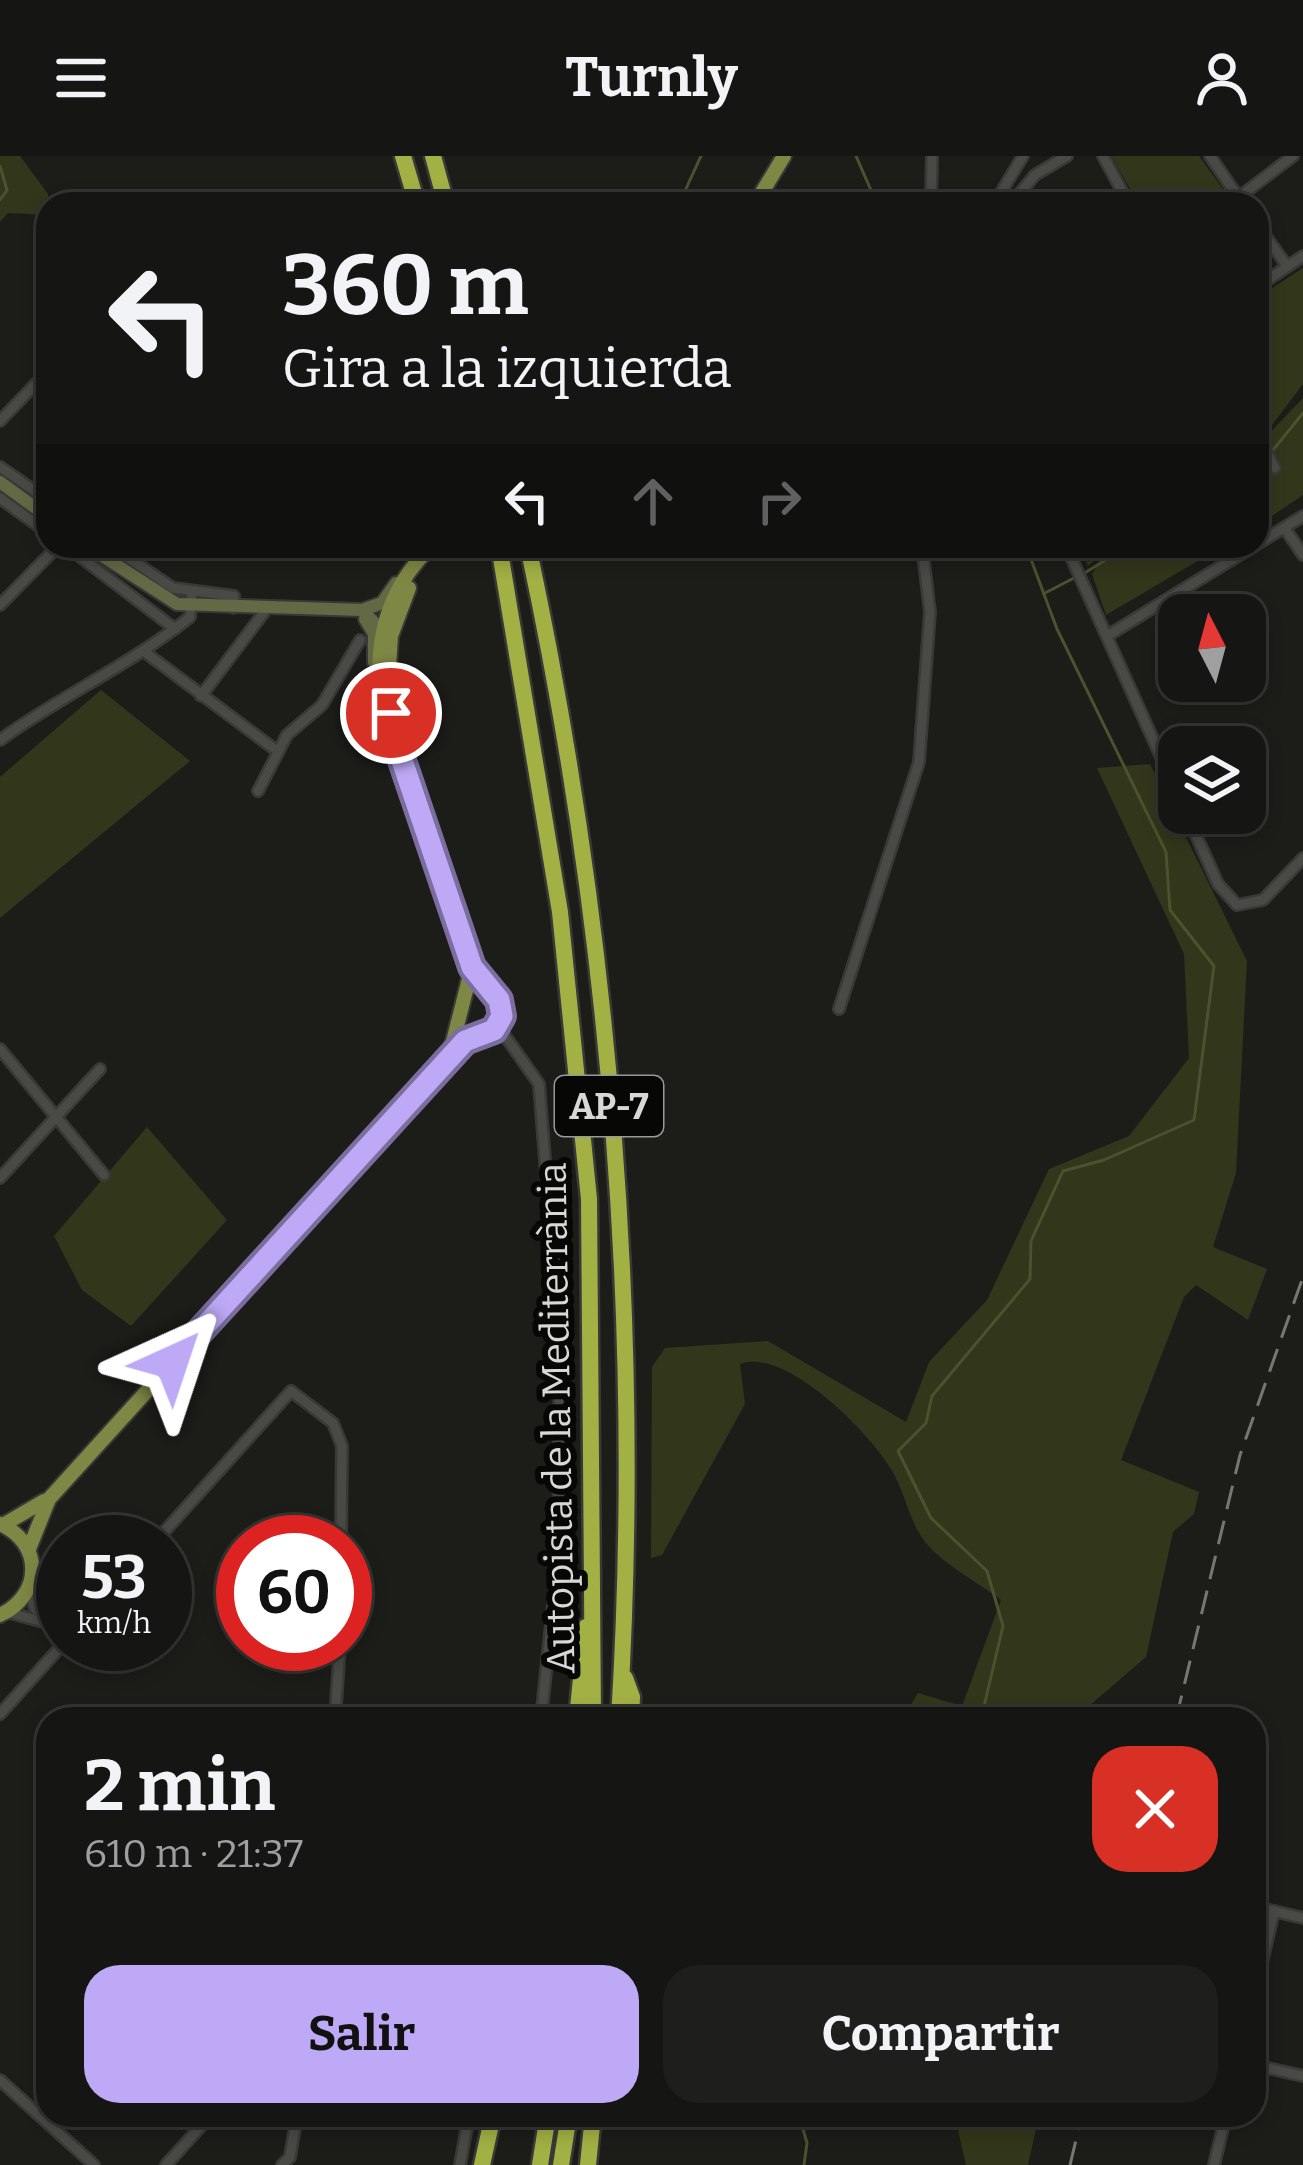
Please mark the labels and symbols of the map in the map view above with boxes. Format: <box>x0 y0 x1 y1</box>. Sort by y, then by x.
north arrow <box>1158 594 1266 702</box>
pin <box>340 662 442 764</box>
road number: AP-7 <box>555 1076 663 1136</box>
street label: Autopista de la Mediterrània <box>530 1162 584 1674</box>
position arrow <box>109 1299 235 1425</box>
speed limit sign: 60 <box>216 1515 372 1671</box>

